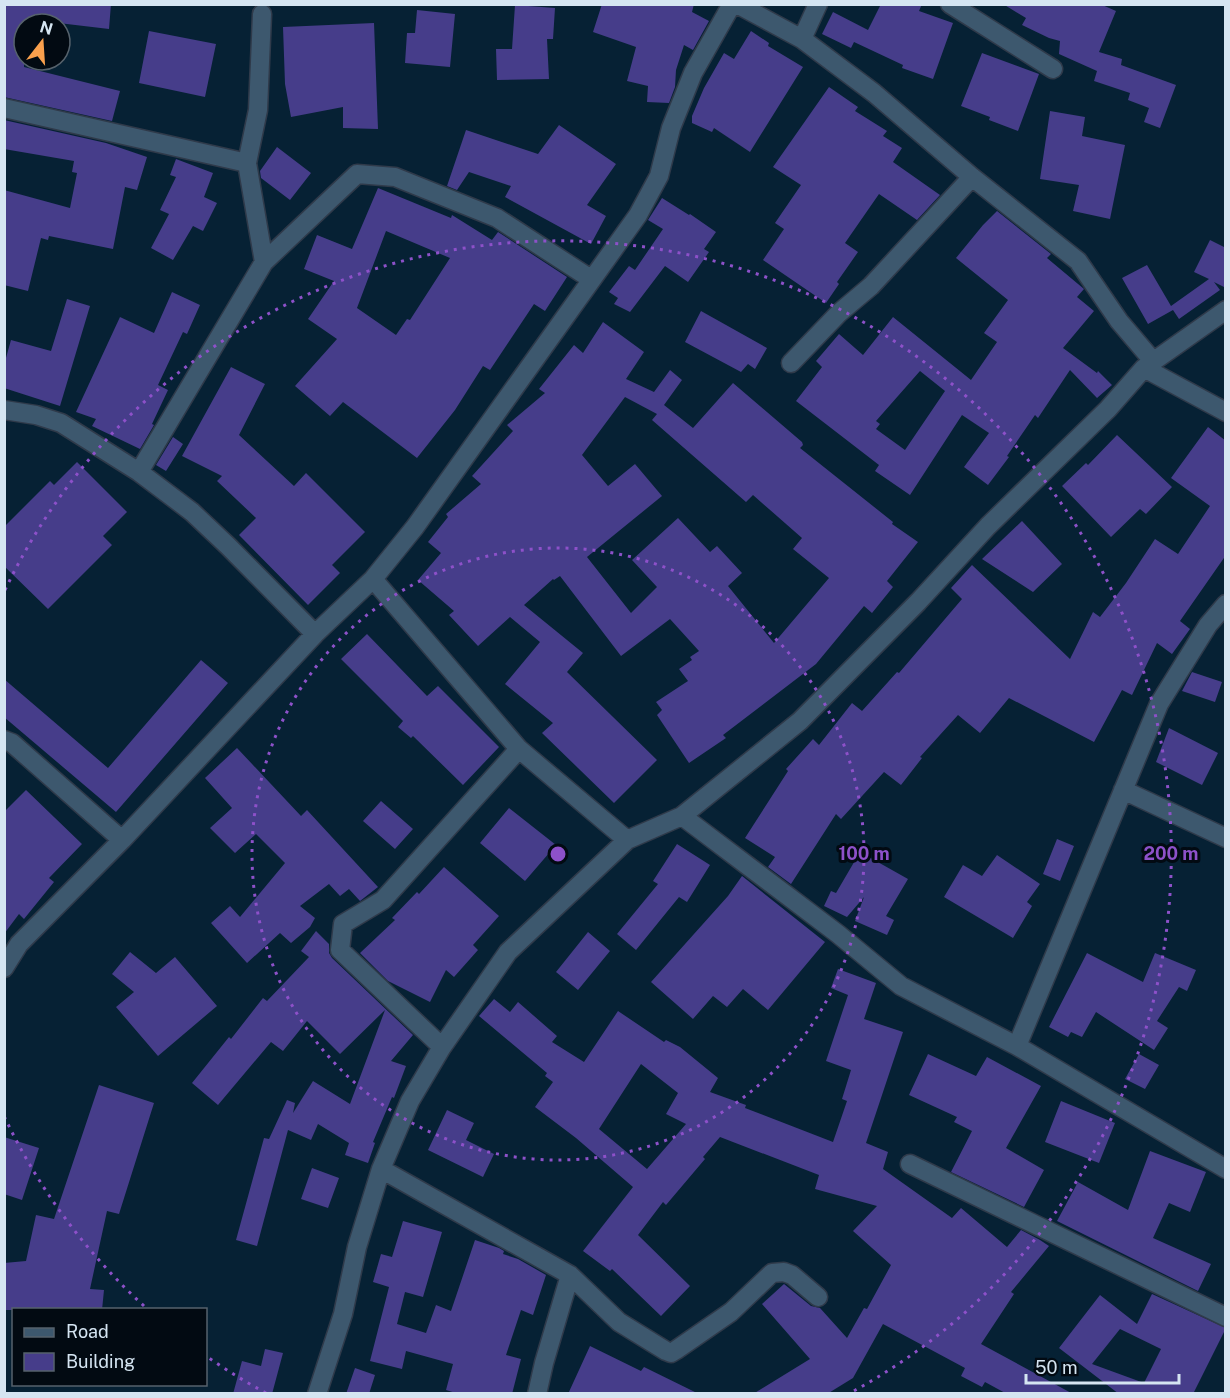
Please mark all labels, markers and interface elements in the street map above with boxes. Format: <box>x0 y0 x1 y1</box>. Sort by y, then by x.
north arrow <box>12 12 72 72</box>
text: N <box>37 17 55 39</box>
text: 100 m <box>838 843 890 864</box>
text: 200 m <box>1144 843 1198 864</box>
centre of rings <box>548 844 568 864</box>
legend <box>12 1308 207 1386</box>
text: Road <box>66 1321 109 1342</box>
scale bar <box>1026 1347 1179 1385</box>
text: Building <box>66 1351 135 1372</box>
text: 50 m <box>1035 1357 1078 1378</box>

